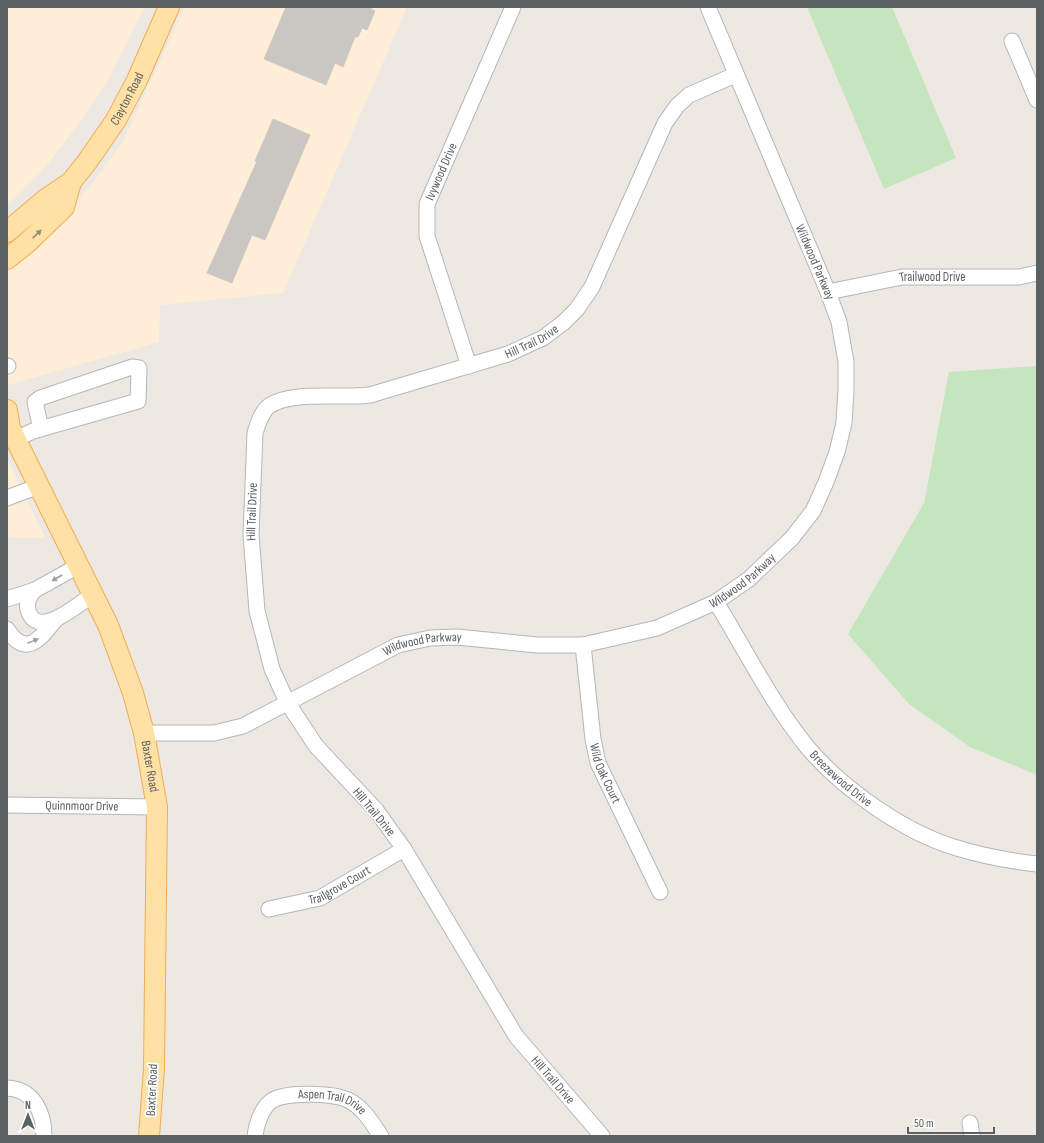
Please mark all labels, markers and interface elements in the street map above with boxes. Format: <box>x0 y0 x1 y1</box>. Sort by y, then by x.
street label: Clayton Road <box>107 70 147 128</box>
street label: Ivywood Drive <box>422 140 461 203</box>
street label: Wildwood Parkway <box>792 222 838 302</box>
one-way arrow <box>32 229 42 238</box>
street label: Trailwood Drive <box>898 269 966 285</box>
street label: Hill Trail Drive <box>502 321 562 362</box>
street label: Hill Trail Drive <box>243 482 261 542</box>
street label: Wildwood Parkway <box>707 550 779 612</box>
one-way arrow <box>51 575 62 582</box>
street label: Wildwood Parkway <box>380 629 463 659</box>
one-way arrow <box>27 638 39 645</box>
street label: Baxter Road <box>137 739 162 793</box>
street label: Wild Oak Court <box>586 742 624 806</box>
street label: Breezewood Drive <box>806 747 875 810</box>
street label: Hill Trail Drive <box>349 784 399 840</box>
street label: Quinnmoor Drive <box>45 798 119 814</box>
street label: Trailgrove Court <box>307 862 374 908</box>
street label: Hill Trail Drive <box>528 1053 578 1107</box>
street label: Baxter Road <box>143 1064 161 1116</box>
street label: Aspen Trail Drive <box>297 1086 370 1118</box>
north arrow <box>8 1095 48 1135</box>
text: N <box>25 1099 31 1112</box>
scale bar <box>908 1109 994 1135</box>
text: 50 m <box>914 1116 934 1131</box>

